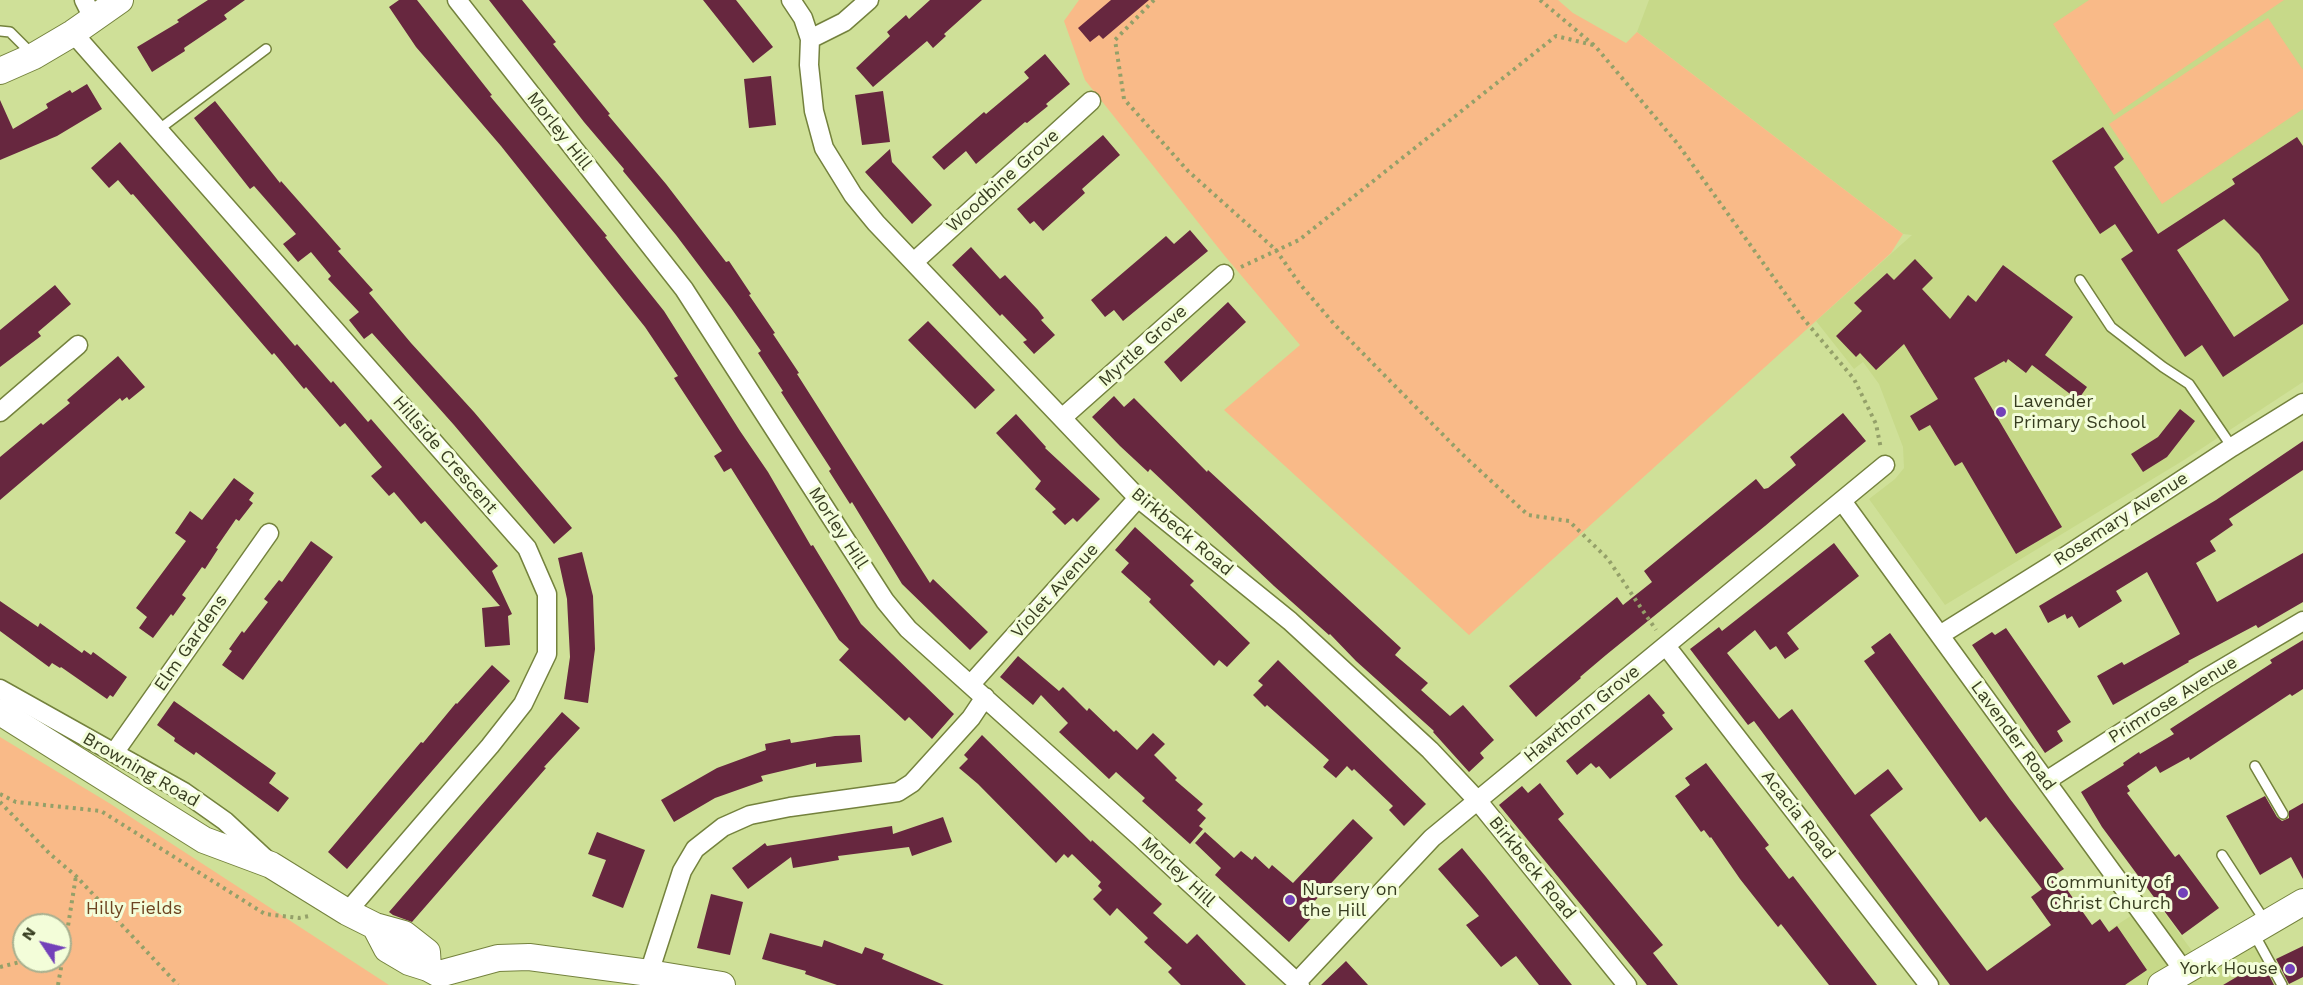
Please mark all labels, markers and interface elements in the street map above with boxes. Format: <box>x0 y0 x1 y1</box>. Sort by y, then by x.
street label: Morley Hill <box>522 88 596 174</box>
street label: Woodbine Grove <box>942 125 1064 237</box>
street label: Myrtle Grove <box>1094 301 1192 391</box>
place label: Lavender Primary School <box>2013 391 2146 434</box>
street label: Hillside Crescent <box>388 392 502 518</box>
marker: Lavender Primary School <box>1994 405 2008 419</box>
street label: Rosemary Avenue <box>2050 467 2192 571</box>
street label: Morley Hill <box>804 483 872 573</box>
street label: Birkbeck Road <box>1127 483 1237 581</box>
street label: Violet Avenue <box>1007 539 1103 643</box>
street label: Elm Gardens <box>150 591 232 695</box>
street label: Primrose Avenue <box>2105 652 2241 748</box>
street label: Hawthorn Grove <box>1520 661 1644 767</box>
street label: Lavender Road <box>1966 677 2060 795</box>
street label: Browning Road <box>79 728 203 812</box>
street label: Acacia Road <box>1757 766 1839 864</box>
street label: Birkbeck Road <box>1484 812 1580 924</box>
street label: Morley Hill <box>1137 832 1219 912</box>
place label: Community of Christ Church <box>2046 872 2171 914</box>
place label: Nursery on the Hill <box>1302 879 1398 922</box>
marker: Community of Christ Church <box>2176 886 2190 900</box>
marker: Nursery on the Hill <box>1283 893 1297 907</box>
park label: Hilly Fields <box>86 898 182 920</box>
north arrow <box>12 913 72 973</box>
text: N <box>17 923 40 944</box>
place label: York House <box>2180 958 2278 980</box>
marker: York House <box>2283 962 2297 976</box>

